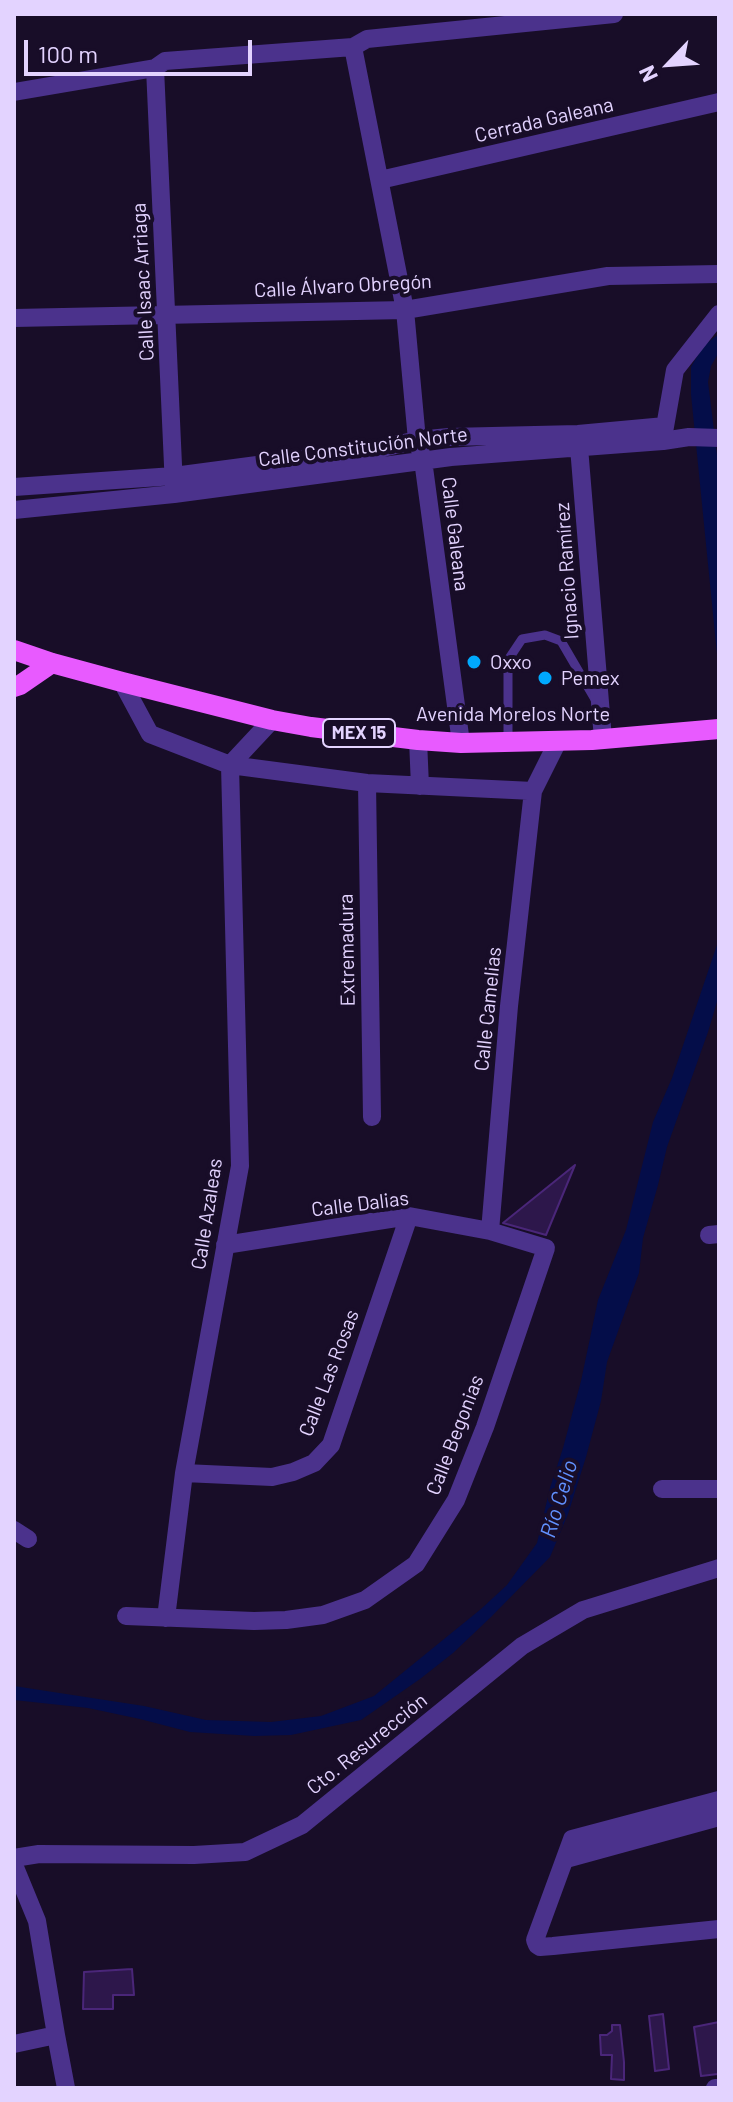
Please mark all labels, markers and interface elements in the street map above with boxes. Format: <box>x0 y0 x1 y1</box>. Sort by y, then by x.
scale bar <box>28 24 256 74</box>
north arrow <box>629 24 709 104</box>
text: 100 m <box>38 39 98 68</box>
text: N <box>632 62 662 86</box>
street label: Cerrada Galeana <box>472 92 616 148</box>
street label: Calle Isaac Arriaga <box>127 202 159 362</box>
street label: Calle Álvaro Obregón <box>254 269 432 303</box>
street label: Calle Constitución Norte <box>257 422 469 472</box>
street label: Calle Galeana <box>436 476 474 592</box>
street label: Ignacio Ramírez <box>550 502 584 640</box>
place label: Oxxo <box>490 650 532 674</box>
marker: Oxxo <box>465 653 483 671</box>
place label: Pemex <box>561 666 619 690</box>
marker: Pemex <box>536 669 554 687</box>
street label: Avenida Morelos Norte <box>416 702 610 726</box>
road number: MEX 15 <box>323 719 395 747</box>
street label: Extremadura <box>334 893 360 1007</box>
street label: Calle Camelias <box>470 946 506 1072</box>
street label: Calle Azaleas <box>186 1157 228 1271</box>
street label: Calle Dalias <box>310 1186 410 1222</box>
street label: Calle Las Rosas <box>294 1306 364 1440</box>
street label: Calle Begonias <box>421 1372 489 1498</box>
water label: Río Celio <box>535 1457 583 1541</box>
street label: Cto. Resurección <box>302 1688 432 1800</box>

